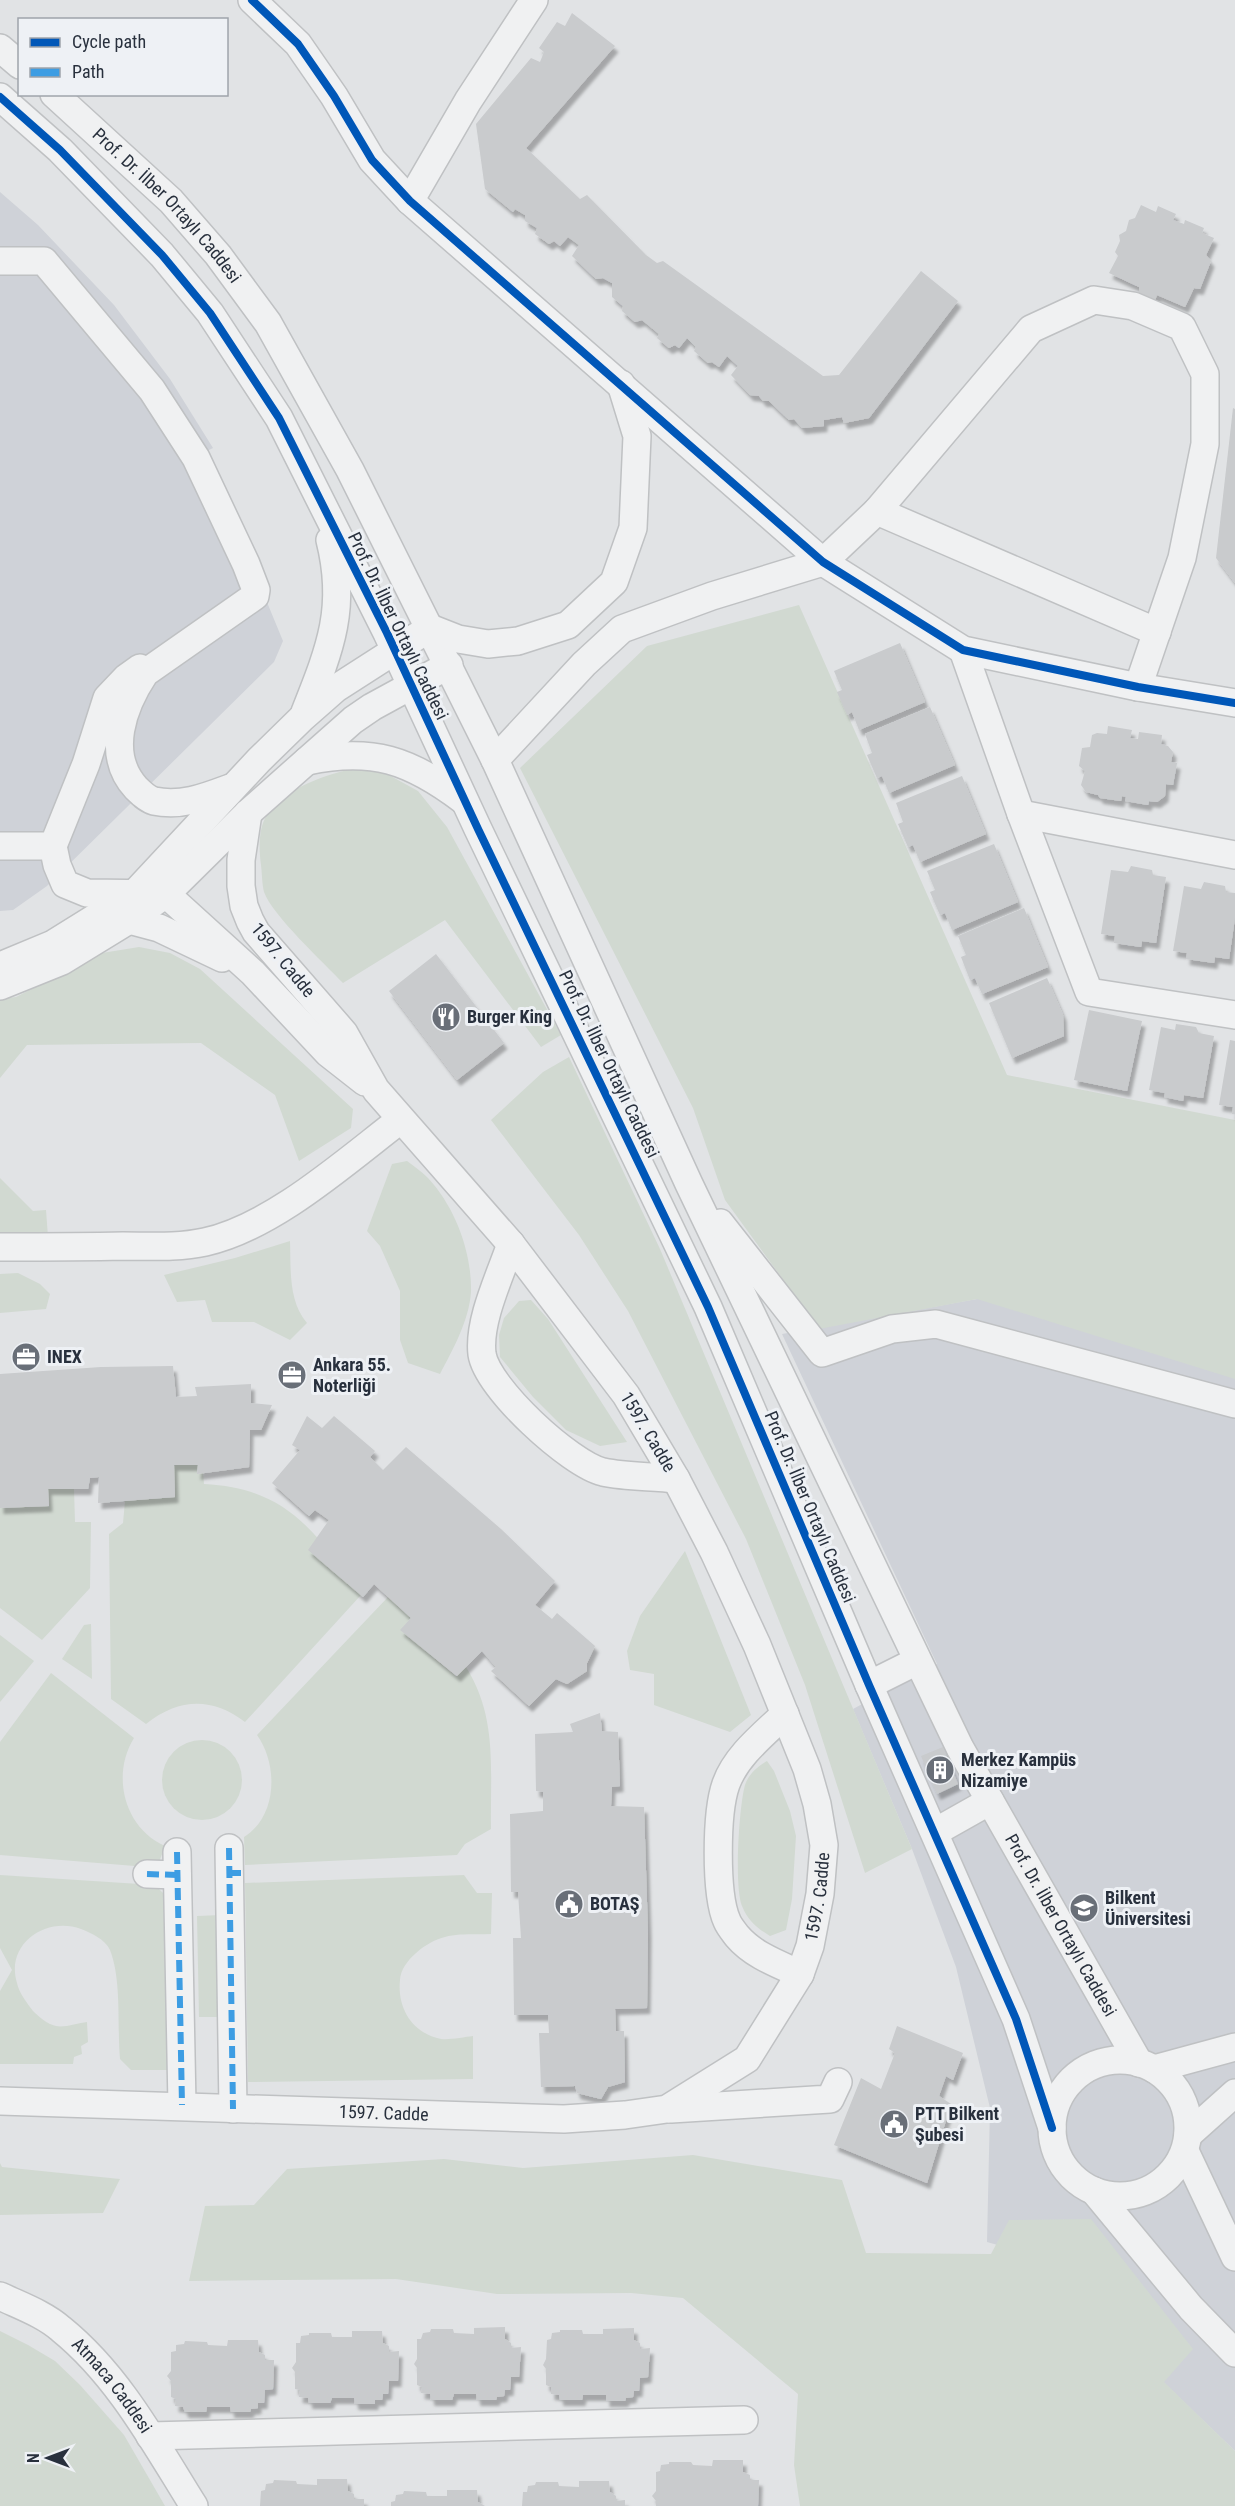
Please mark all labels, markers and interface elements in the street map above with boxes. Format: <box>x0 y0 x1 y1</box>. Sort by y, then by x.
legend <box>18 18 228 96</box>
text: Cycle path <box>72 31 146 52</box>
text: Path <box>72 61 105 82</box>
street label: Prof. Dr. İlber Ortaylı Caddesi <box>88 124 246 287</box>
street label: Prof. Dr. İlber Ortaylı Caddesi <box>344 529 453 723</box>
street label: 1597. Cadde <box>247 918 320 1001</box>
street label: Prof. Dr. İlber Ortaylı Caddesi <box>555 967 664 1161</box>
restaurant icon: Burger King <box>430 1001 462 1033</box>
place label: Burger King <box>467 1006 552 1027</box>
office icon: INEX <box>10 1341 42 1373</box>
place label: INEX <box>47 1346 82 1367</box>
place label: Ankara 55. Noterliği <box>313 1354 391 1396</box>
office icon: Ankara 55. Noterliği <box>276 1359 308 1391</box>
street label: 1597. Cadde <box>616 1388 680 1476</box>
street label: Prof. Dr. İlber Ortaylı Caddesi <box>761 1408 860 1606</box>
place label: Merkez Kampüs Nizamiye <box>961 1749 1076 1791</box>
building icon: Merkez Kampüs Nizamiye <box>924 1754 956 1786</box>
street label: Prof. Dr. İlber Ortaylı Caddesi <box>1001 1830 1121 2020</box>
street label: 1597. Cadde <box>800 1851 833 1943</box>
place label: Bilkent Üniversitesi <box>1105 1887 1191 1929</box>
public building icon: BOTAŞ <box>553 1888 585 1920</box>
school or university icon: Bilkent Üniversitesi <box>1068 1892 1100 1924</box>
place label: BOTAŞ <box>590 1893 640 1914</box>
street label: 1597. Cadde <box>339 2101 429 2125</box>
place label: PTT Bilkent Şubesi <box>915 2103 1000 2145</box>
public building icon: PTT Bilkent Şubesi <box>878 2108 910 2140</box>
street label: Atmaca Caddesi <box>68 2333 157 2437</box>
north arrow <box>18 2428 78 2488</box>
text: N <box>24 2453 43 2463</box>

